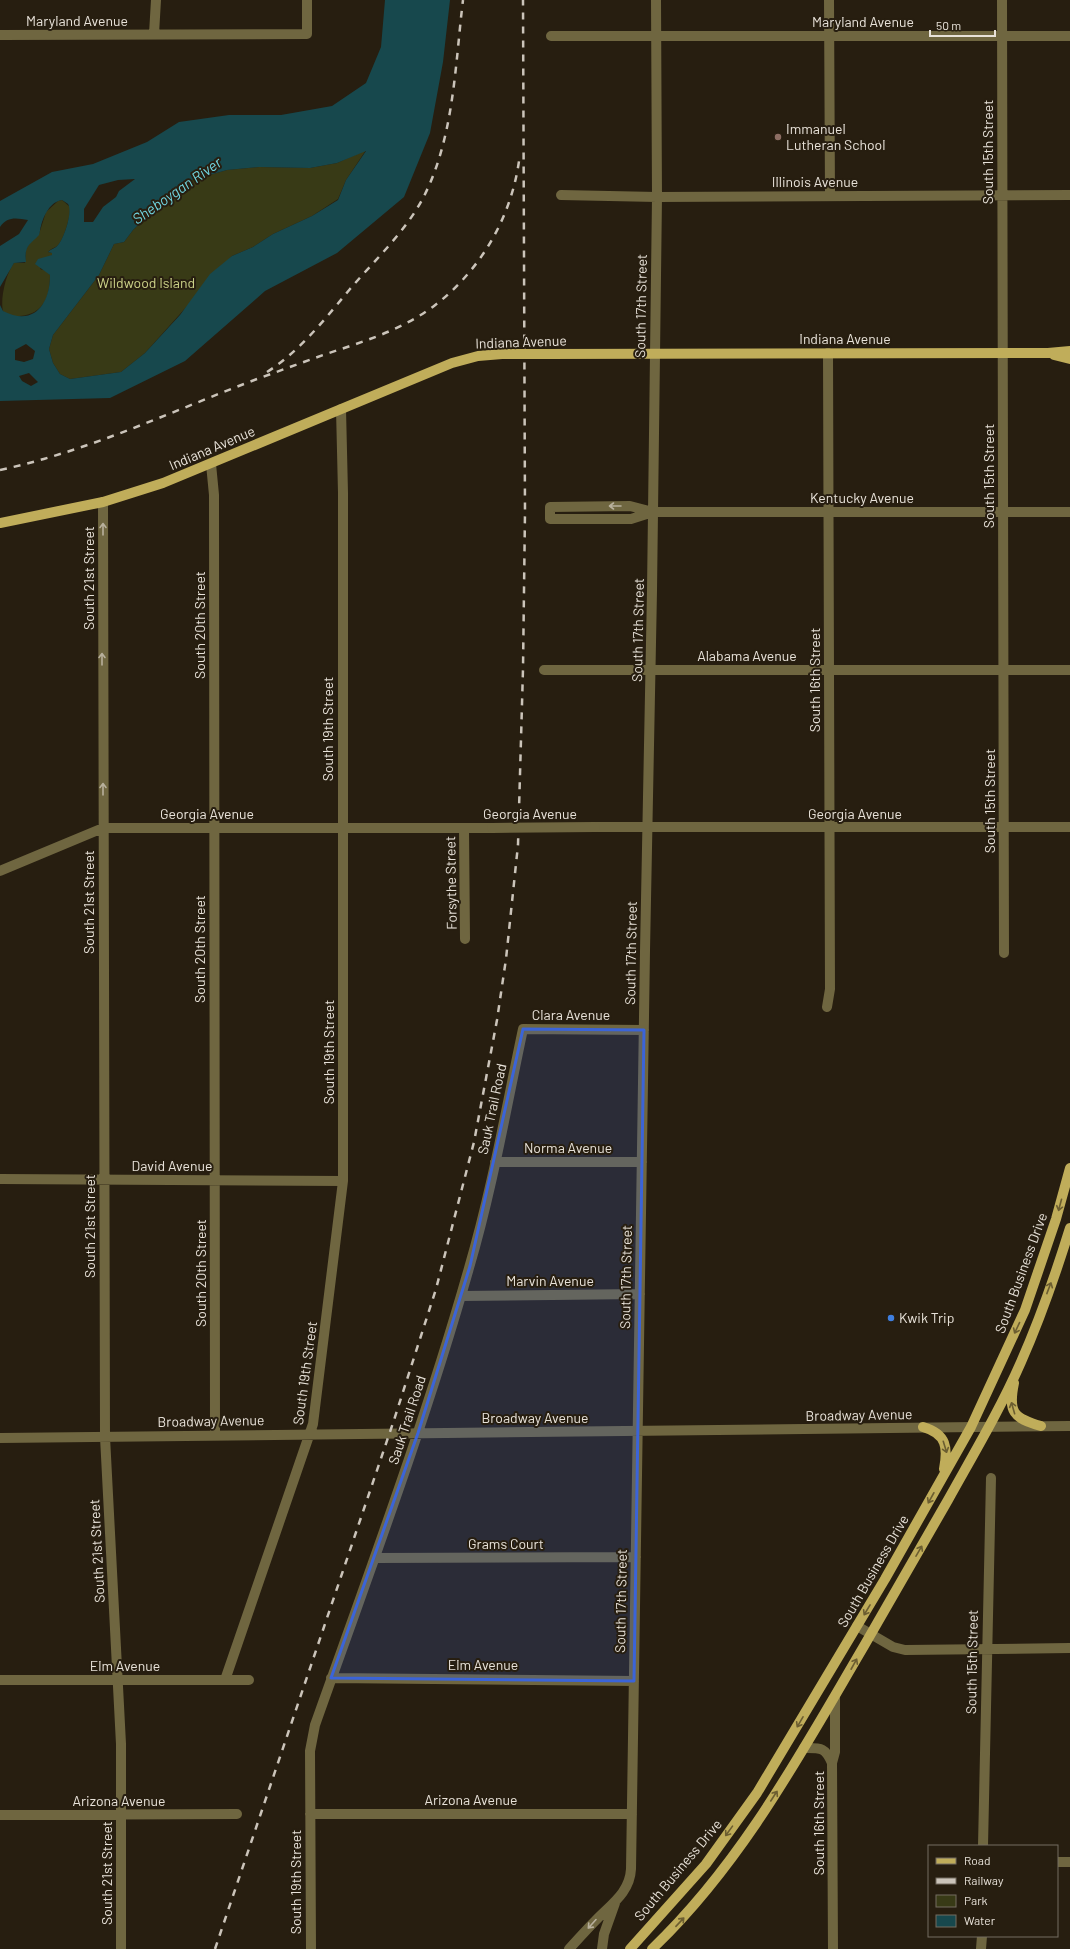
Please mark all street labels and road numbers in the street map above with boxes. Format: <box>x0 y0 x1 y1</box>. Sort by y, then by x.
street label: Maryland Avenue <box>26 12 128 29</box>
street label: Maryland Avenue <box>812 13 914 30</box>
street label: South 15th Street <box>979 100 996 204</box>
street label: Illinois Avenue <box>772 173 858 190</box>
street label: South 17th Street <box>631 254 650 358</box>
street label: Indiana Avenue <box>799 330 891 347</box>
street label: Indiana Avenue <box>475 331 567 352</box>
street label: Indiana Avenue <box>166 422 257 473</box>
street label: South 15th Street <box>980 424 997 528</box>
street label: Kentucky Avenue <box>810 489 914 506</box>
street label: South 21st Street <box>80 526 97 630</box>
street label: South 20th Street <box>191 571 208 679</box>
street label: South 17th Street <box>628 578 647 682</box>
street label: South 16th Street <box>806 628 823 732</box>
street label: Alabama Avenue <box>697 647 797 664</box>
street label: South 19th Street <box>319 677 336 781</box>
street label: South 15th Street <box>981 749 998 853</box>
street label: Georgia Avenue <box>160 805 254 822</box>
street label: Georgia Avenue <box>483 805 577 822</box>
street label: Georgia Avenue <box>808 805 902 822</box>
street label: Forsythe Street <box>441 836 460 930</box>
street label: South 21st Street <box>80 850 97 954</box>
street label: South 20th Street <box>191 895 208 1003</box>
street label: South 17th Street <box>621 901 640 1005</box>
street label: South 19th Street <box>320 1000 337 1104</box>
street label: Clara Avenue <box>532 1006 610 1023</box>
street label: Sauk Trail Road <box>474 1062 509 1156</box>
street label: Norma Avenue <box>524 1139 612 1156</box>
street label: David Avenue <box>132 1157 212 1174</box>
street label: South 21st Street <box>81 1174 98 1278</box>
street label: South Business Drive <box>991 1210 1050 1335</box>
street label: South 20th Street <box>192 1219 209 1327</box>
street label: South 17th Street <box>616 1225 635 1329</box>
street label: Marvin Avenue <box>506 1272 594 1289</box>
street label: South 19th Street <box>289 1320 320 1426</box>
street label: Sauk Trail Road <box>384 1373 429 1467</box>
street label: Broadway Avenue <box>805 1405 913 1424</box>
street label: Broadway Avenue <box>482 1409 589 1426</box>
street label: Broadway Avenue <box>157 1411 265 1430</box>
street label: South 21st Street <box>85 1499 108 1603</box>
street label: South Business Drive <box>833 1511 912 1630</box>
street label: Grams Court <box>468 1535 544 1552</box>
street label: South 17th Street <box>611 1549 630 1653</box>
street label: South 15th Street <box>962 1610 981 1714</box>
street label: Elm Avenue <box>448 1656 518 1673</box>
street label: Elm Avenue <box>90 1657 160 1674</box>
street label: South 16th Street <box>810 1771 827 1875</box>
street label: Arizona Avenue <box>424 1791 518 1808</box>
street label: Arizona Avenue <box>72 1792 166 1809</box>
street label: South Business Drive <box>630 1815 725 1924</box>
street label: South 21st Street <box>98 1821 115 1925</box>
street label: South 19th Street <box>287 1830 304 1934</box>

